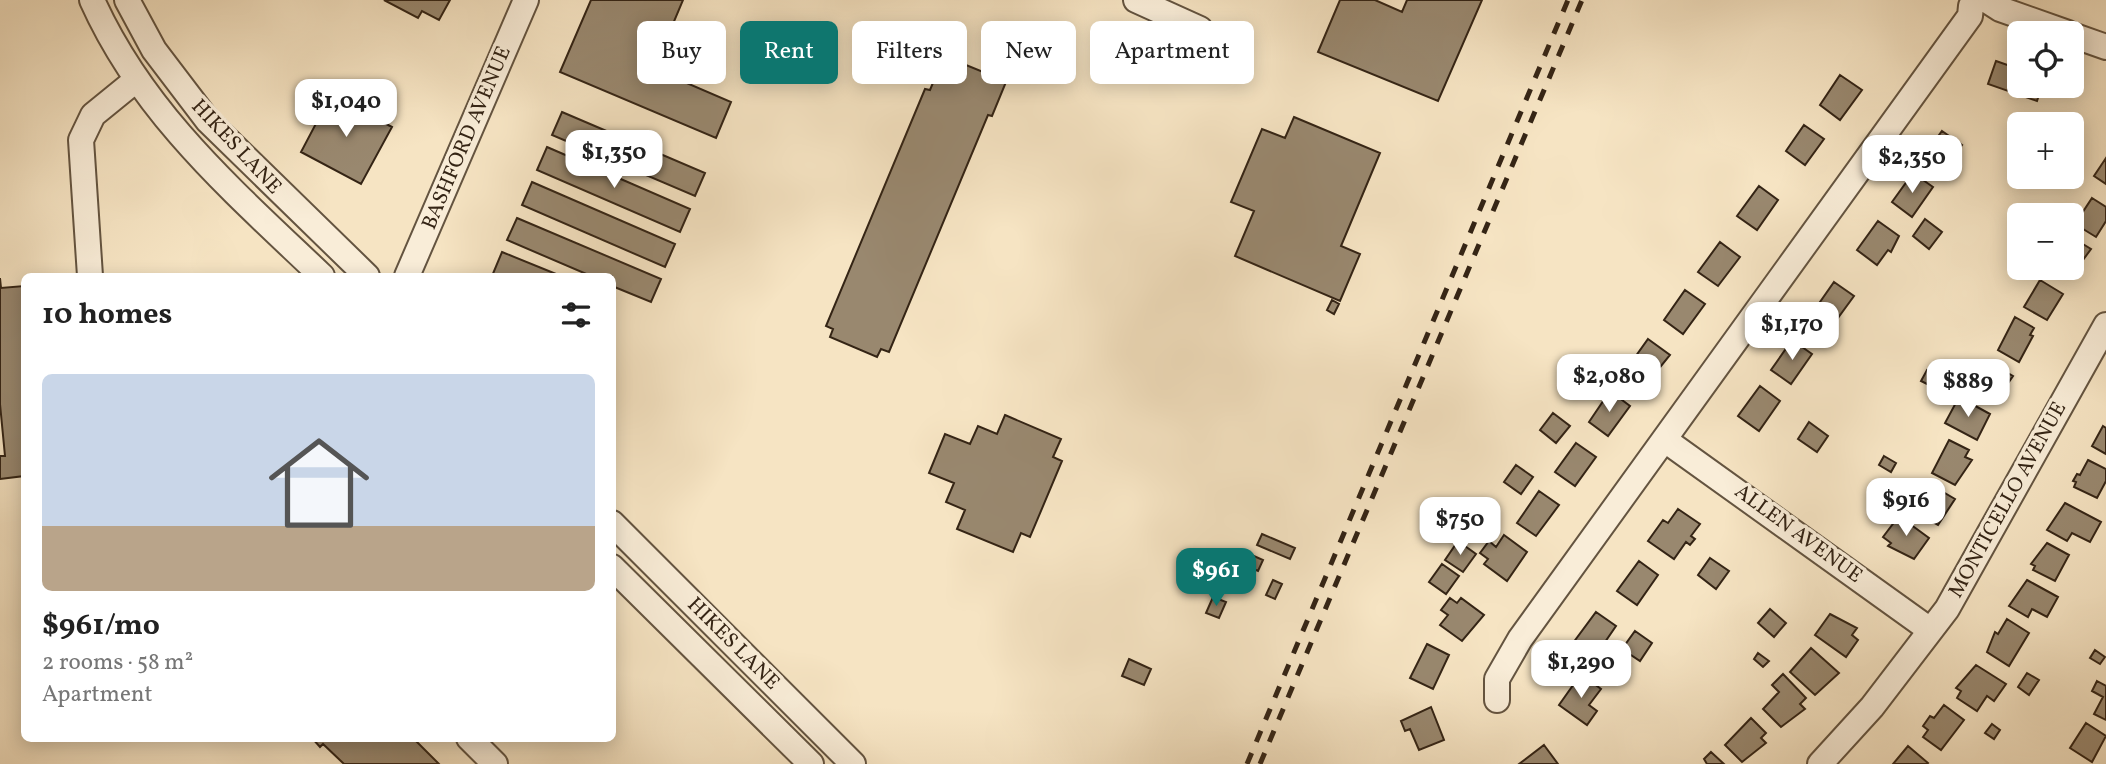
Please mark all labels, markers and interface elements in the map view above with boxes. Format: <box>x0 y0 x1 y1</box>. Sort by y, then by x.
chip: Buy <box>637 21 726 84</box>
chip: Rent <box>740 21 838 84</box>
chip: Filters <box>852 21 967 84</box>
chip: New <box>981 21 1076 84</box>
chip: Apartment <box>1090 21 1254 84</box>
map controls <box>2007 21 2084 280</box>
button: locate <box>2007 21 2084 98</box>
street label: BASHFORD AVENUE <box>415 42 519 234</box>
pin: $1,040 <box>289 80 403 139</box>
text: $1,040 <box>311 86 381 118</box>
street label: HIKES LANE <box>184 93 288 201</box>
button: + <box>2007 112 2084 189</box>
pin: $1,350 <box>557 130 671 190</box>
pin: $2,350 <box>1855 136 1969 195</box>
text: $1,350 <box>581 137 647 169</box>
text: $2,350 <box>1878 142 1946 174</box>
button: − <box>2007 203 2084 280</box>
text: 10 homes <box>42 294 172 336</box>
icon: filters <box>557 296 595 334</box>
pin: $1,170 <box>1735 302 1849 362</box>
text: $1,170 <box>1761 309 1823 341</box>
pin: $2,080 <box>1552 354 1666 414</box>
pin: $889 <box>1927 360 2009 419</box>
text: $2,080 <box>1573 361 1645 393</box>
text: $889 <box>1943 366 1993 398</box>
street label: MONTICELLO AVENUE <box>1942 397 2074 603</box>
icon: home <box>256 420 382 546</box>
street label: ALLEN AVENUE <box>1728 478 1868 590</box>
pin: $916 <box>1865 478 1947 538</box>
text: $916 <box>1882 485 1930 517</box>
pin: $750 <box>1419 498 1501 557</box>
text: $750 <box>1436 504 1484 536</box>
pin: $961 <box>1175 548 1257 608</box>
text: $961 <box>1192 555 1240 587</box>
street label: HIKES LANE <box>680 591 786 697</box>
text: $961/mo <box>42 605 160 647</box>
pin: $1,290 <box>1524 640 1638 700</box>
text: 2 rooms · 58 m² <box>42 647 193 679</box>
text: $1,290 <box>1547 647 1615 679</box>
text: Apartment <box>42 679 153 711</box>

